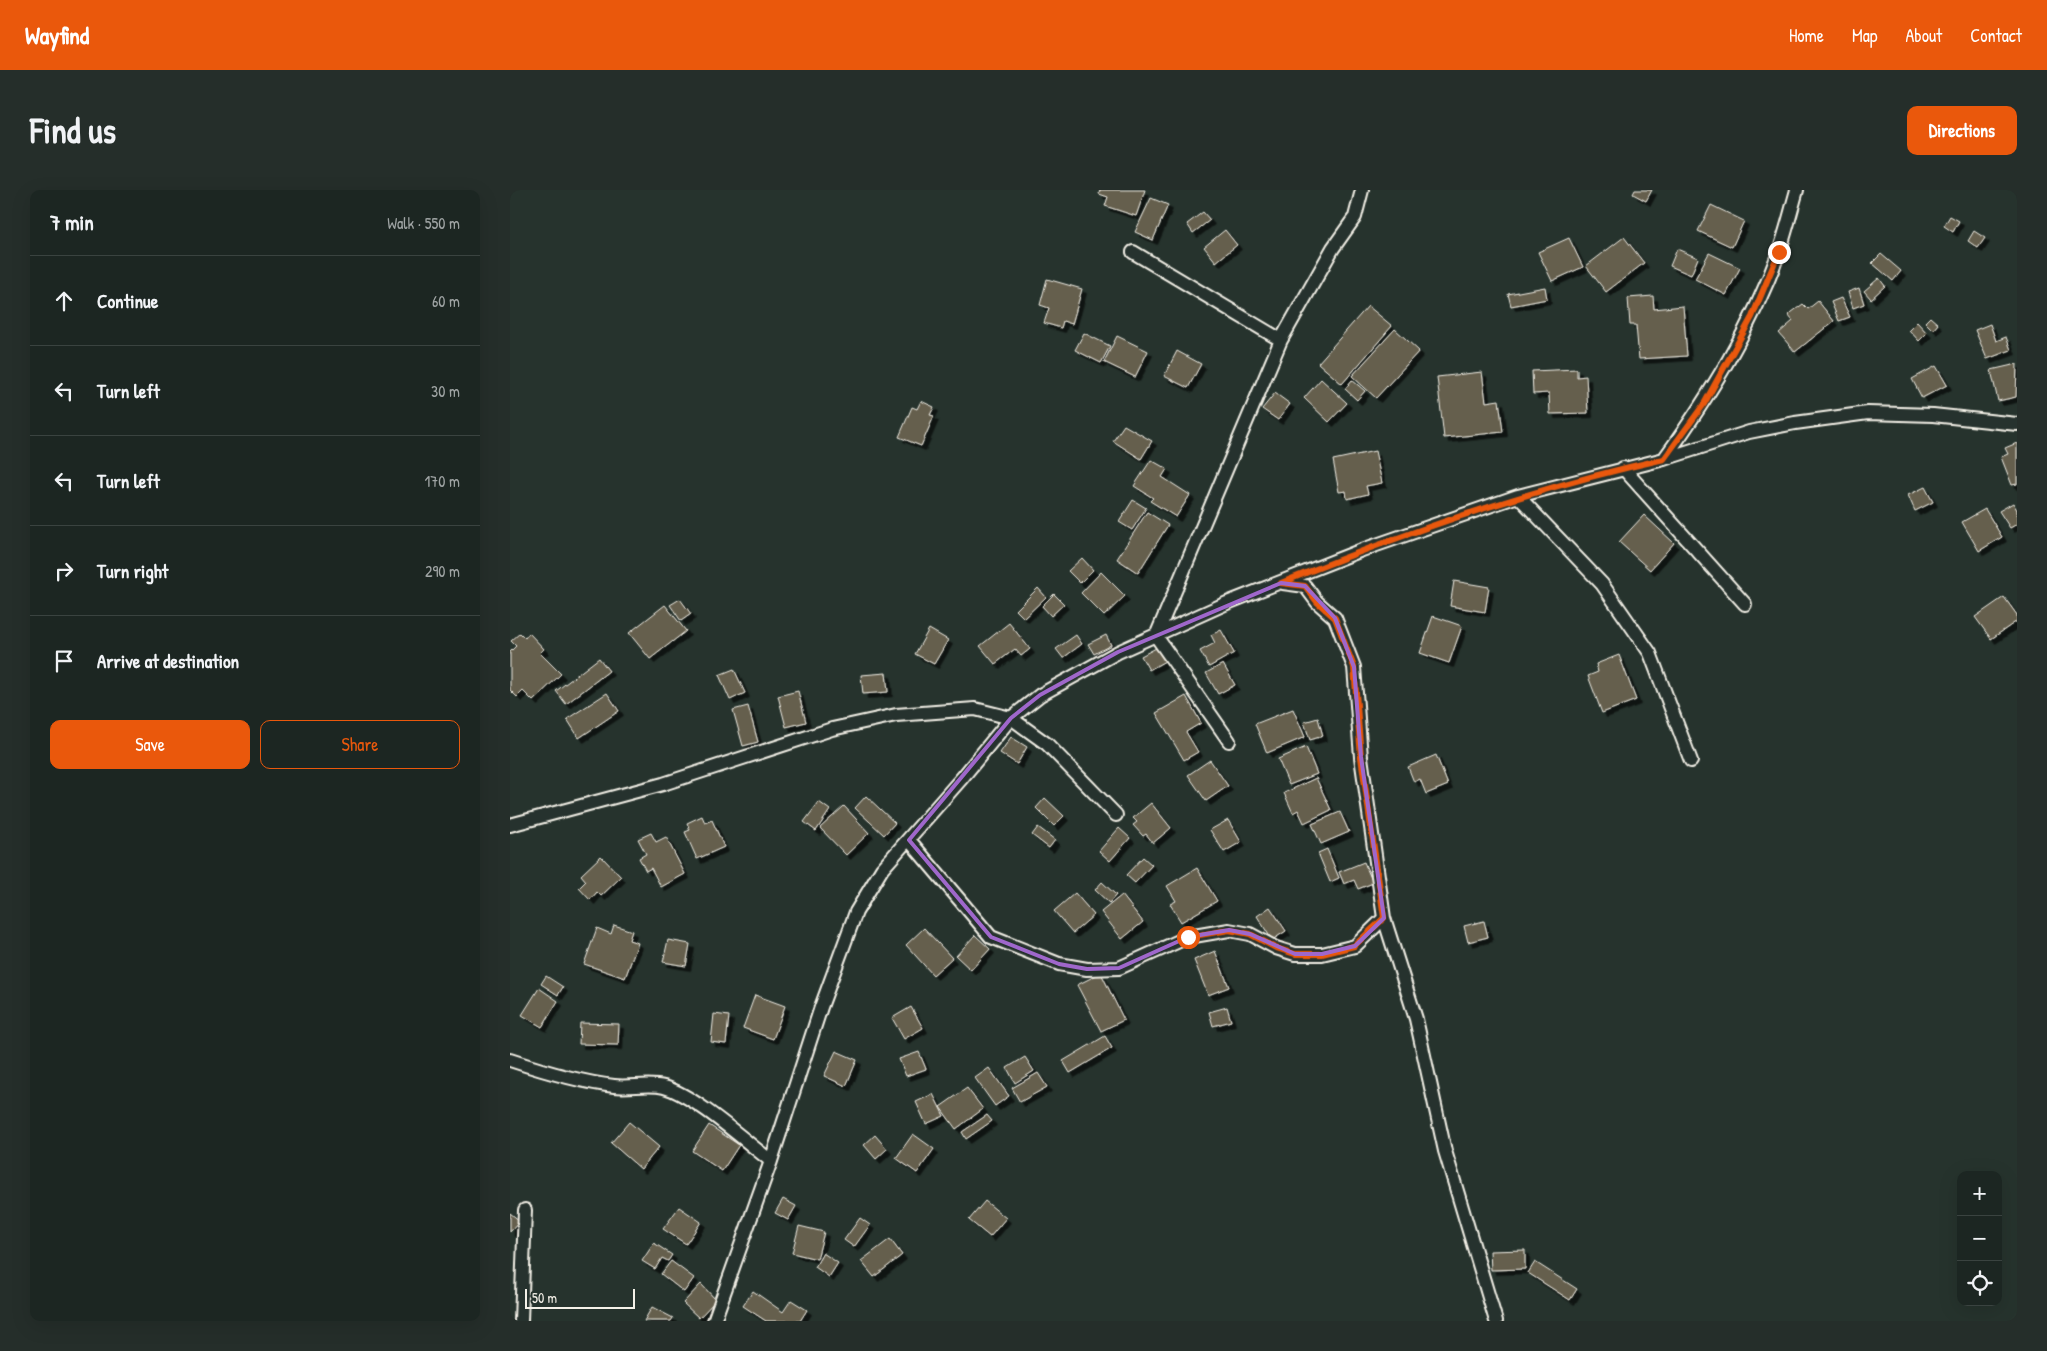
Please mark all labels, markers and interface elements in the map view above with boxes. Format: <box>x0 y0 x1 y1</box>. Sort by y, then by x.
text: Wayfind <box>25 19 89 51</box>
text: Home <box>1789 23 1824 48</box>
text: Map <box>1852 23 1877 48</box>
text: About <box>1905 23 1942 48</box>
text: Contact <box>1970 23 2022 48</box>
button: Directions <box>1907 106 2017 155</box>
text: Find us <box>30 107 116 154</box>
text: 7 min <box>50 208 94 237</box>
text: Walk · 550 m <box>387 212 460 234</box>
route end <box>1768 241 1791 264</box>
icon: ahead <box>50 287 78 315</box>
text: Continue <box>97 288 158 314</box>
text: 60 m <box>432 290 460 312</box>
icon: left <box>50 377 78 405</box>
text: Turn left <box>97 378 160 404</box>
text: 30 m <box>431 380 460 402</box>
icon: left <box>50 467 78 495</box>
text: Turn left <box>97 468 160 494</box>
text: 170 m <box>425 470 460 492</box>
icon: right <box>50 557 78 585</box>
text: Turn right <box>97 558 168 584</box>
text: 290 m <box>425 560 460 582</box>
icon: arrive <box>50 647 78 675</box>
text: Arrive at destination <box>97 648 239 674</box>
button: Save <box>50 720 250 769</box>
button: Share <box>260 720 460 769</box>
route start <box>1177 926 1200 949</box>
map controls <box>1957 1171 2002 1306</box>
button: + <box>1957 1171 2002 1216</box>
button: − <box>1957 1216 2002 1261</box>
button: locate <box>1957 1261 2002 1306</box>
scale bar <box>525 1286 635 1309</box>
text: 50 m <box>532 1288 557 1307</box>

